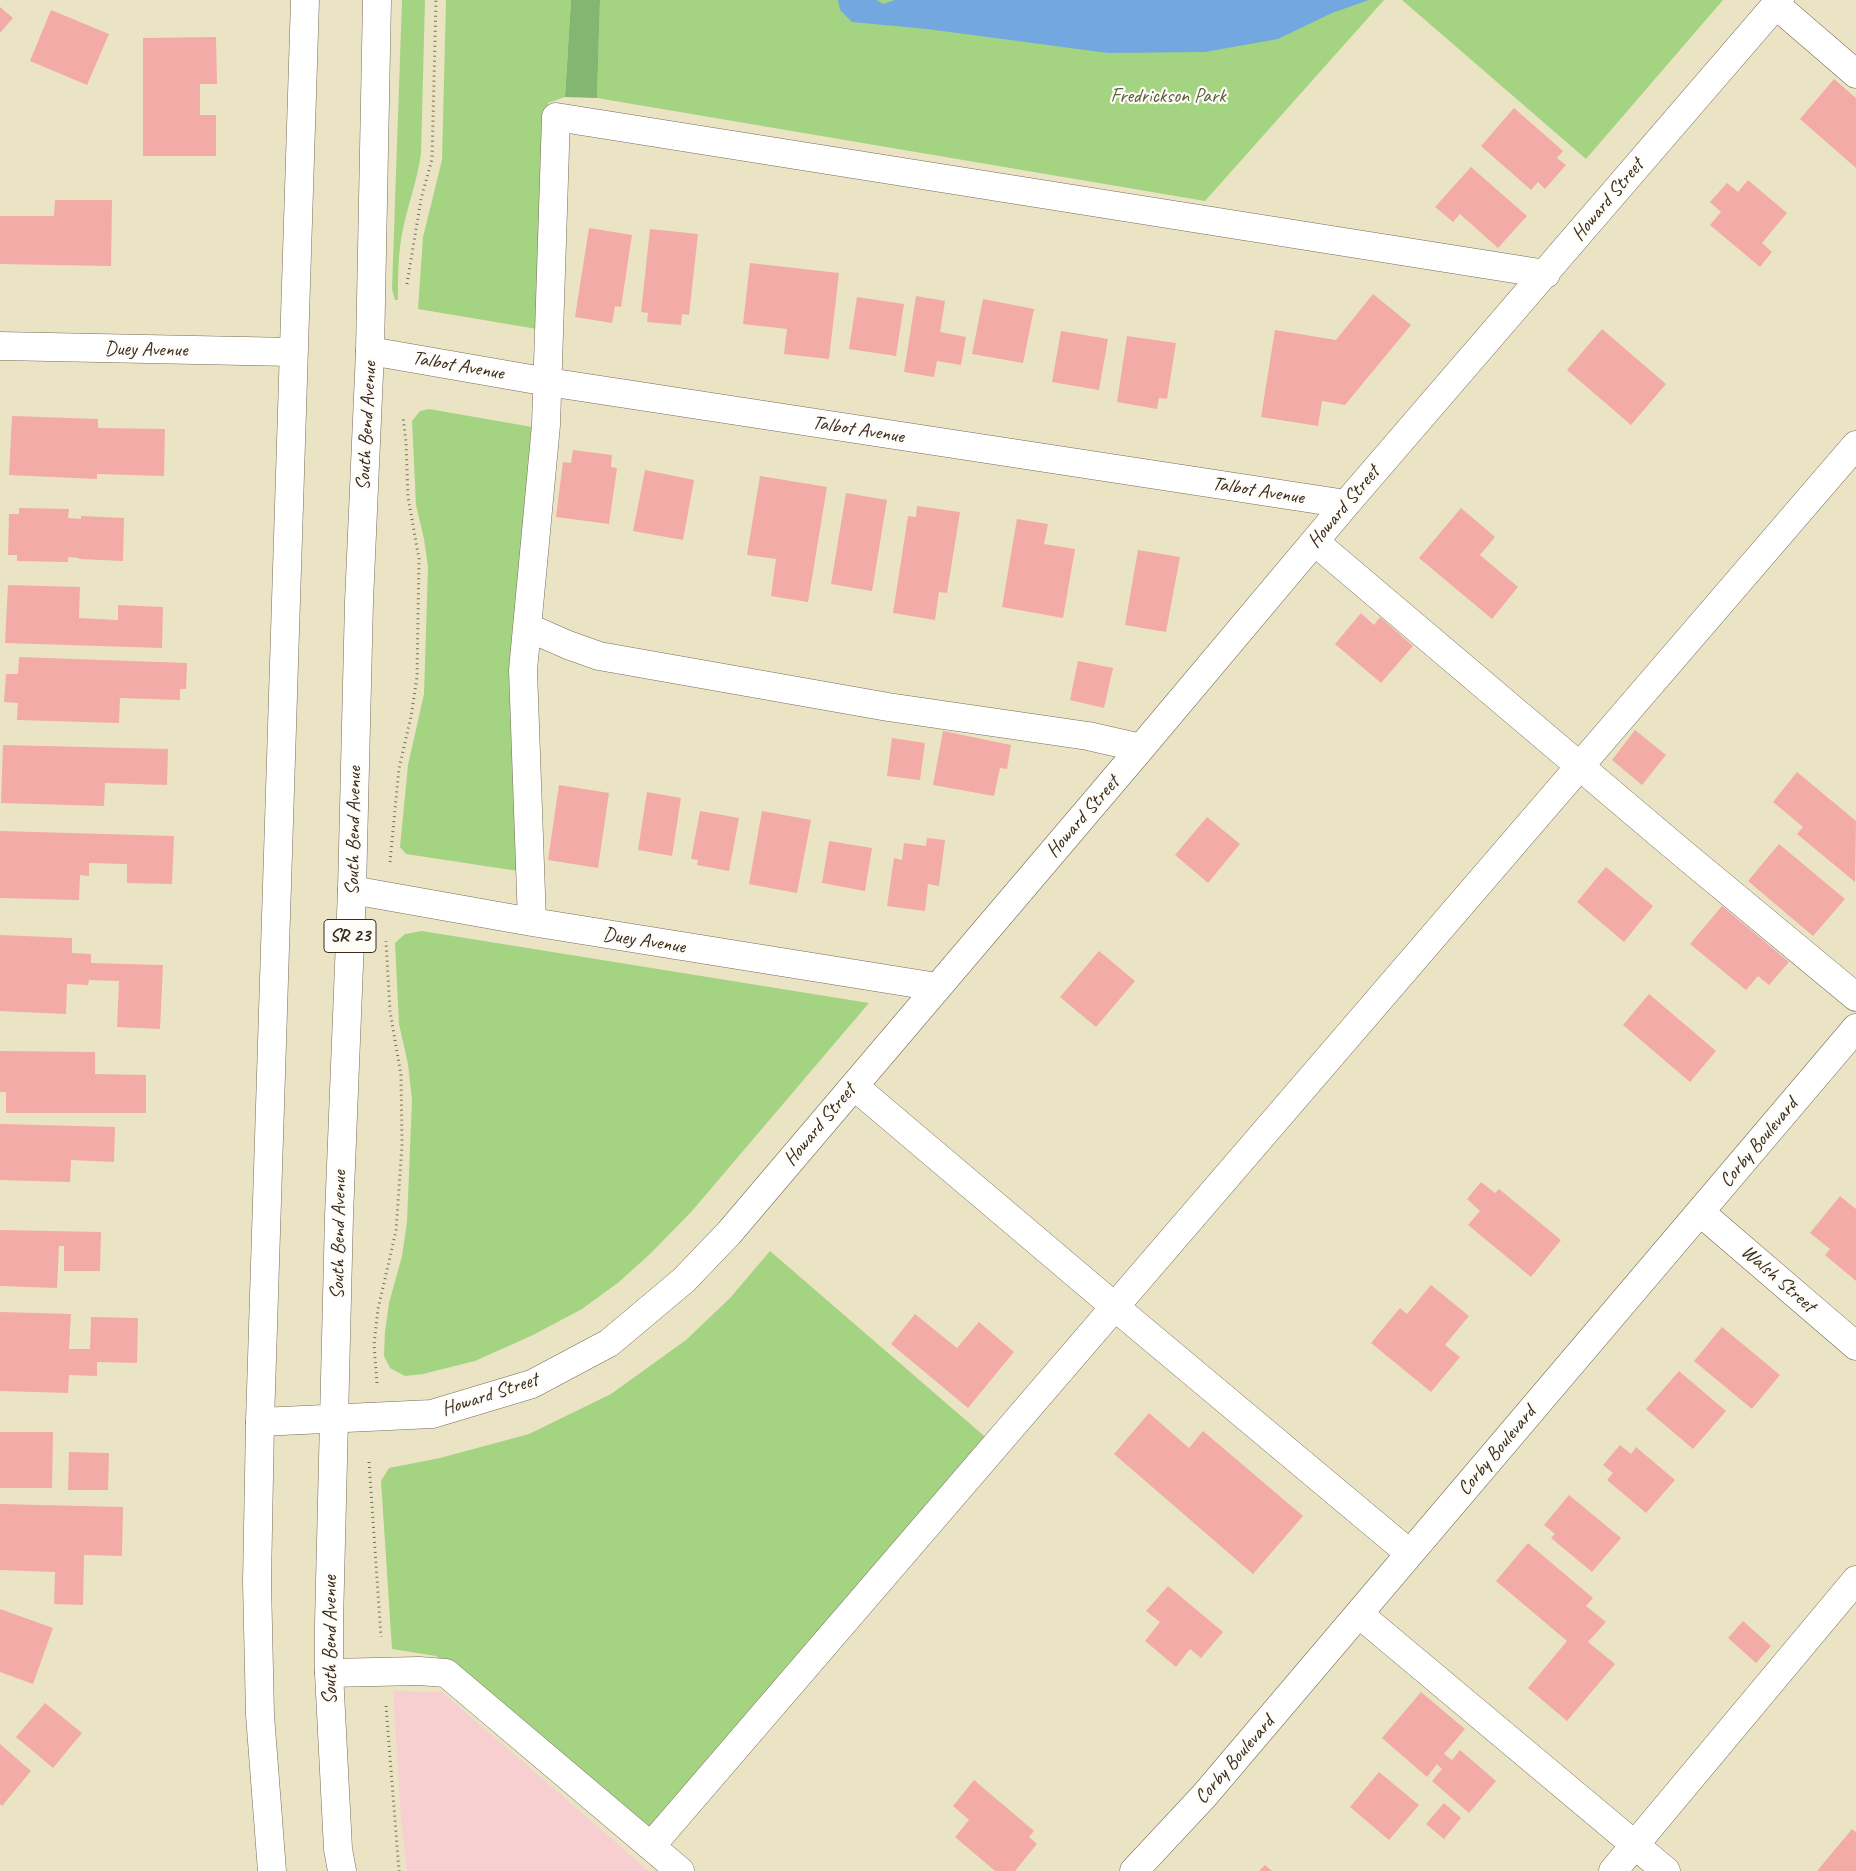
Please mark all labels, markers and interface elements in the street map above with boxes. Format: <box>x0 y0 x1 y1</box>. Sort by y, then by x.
park label: Fredrickson Park <box>1110 85 1226 109</box>
street label: Howard Street <box>1567 154 1649 246</box>
street label: Duey Avenue <box>104 337 188 363</box>
street label: Talbot Avenue <box>410 346 506 386</box>
street label: South Bend Avenue <box>352 361 382 491</box>
street label: Talbot Avenue <box>810 411 906 449</box>
street label: Howard Street <box>1303 461 1385 553</box>
street label: Talbot Avenue <box>1210 472 1306 510</box>
street label: South Bend Avenue <box>341 766 367 896</box>
street label: Howard Street <box>1041 771 1125 863</box>
road number: SR 23 <box>324 919 376 952</box>
street label: Duey Avenue <box>601 923 687 959</box>
street label: Howard Street <box>779 1079 861 1171</box>
street label: Corby Boulevard <box>1715 1093 1803 1193</box>
street label: South Bend Avenue <box>326 1170 352 1300</box>
street label: Walsh Street <box>1736 1240 1820 1318</box>
street label: Howard Street <box>439 1368 541 1422</box>
street label: Corby Boulevard <box>1453 1401 1541 1501</box>
street label: South Bend Avenue <box>319 1575 343 1705</box>
street label: Corby Boulevard <box>1190 1711 1280 1809</box>

